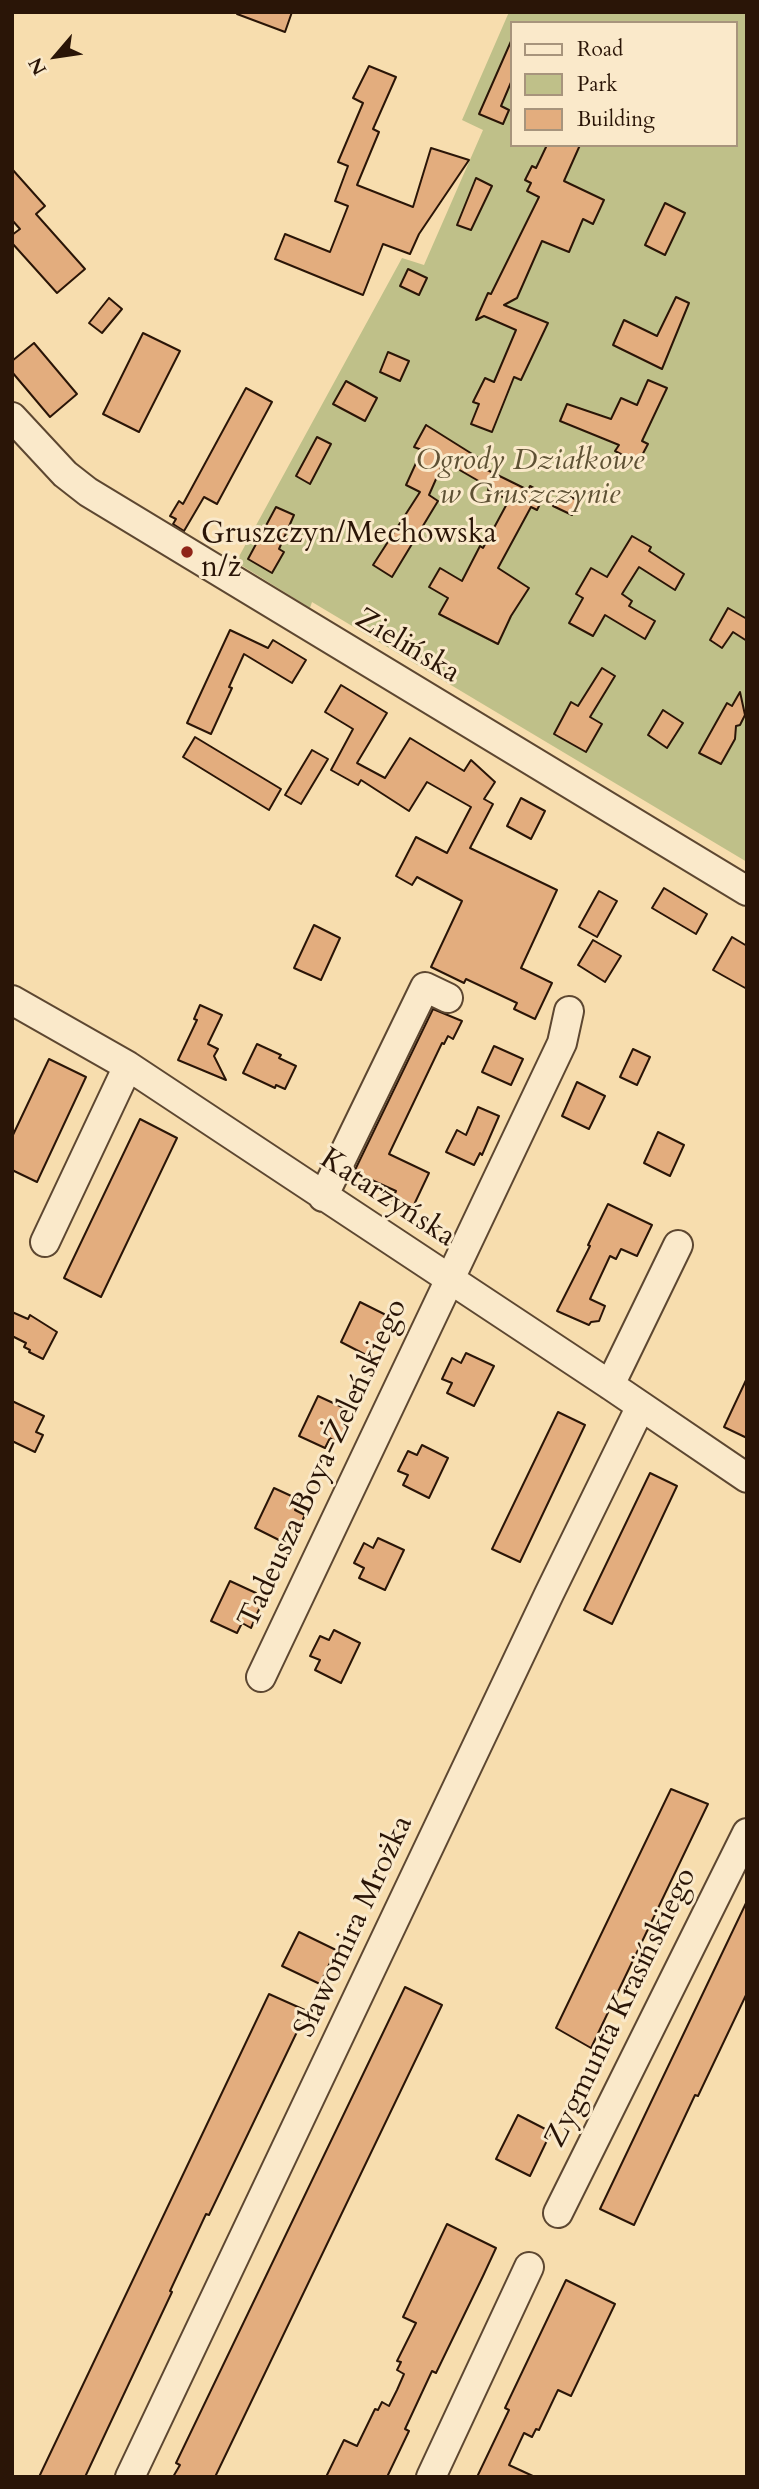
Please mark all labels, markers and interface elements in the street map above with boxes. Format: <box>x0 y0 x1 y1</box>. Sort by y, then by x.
north arrow <box>21 21 91 91</box>
legend <box>510 21 738 147</box>
text: Road <box>577 35 623 64</box>
text: N <box>22 53 53 80</box>
text: Park <box>577 70 617 99</box>
text: Building <box>577 105 655 134</box>
park label: Ogrody Działkowe w Gruszczynie <box>416 444 644 514</box>
place label: Gruszczyn/Mechowska n/ż <box>201 517 497 588</box>
marker: Gruszczyn/Mechowska n/ż <box>179 544 195 560</box>
street label: Zielińska <box>348 602 466 692</box>
street label: Katarzyńska <box>313 1142 461 1256</box>
street label: Tadeusza Boya-Żeleńskiego <box>232 1294 416 1634</box>
street label: Sławomira Mrożka <box>288 1811 422 2043</box>
street label: Zygmunta Krasińskiego <box>539 1862 705 2154</box>

